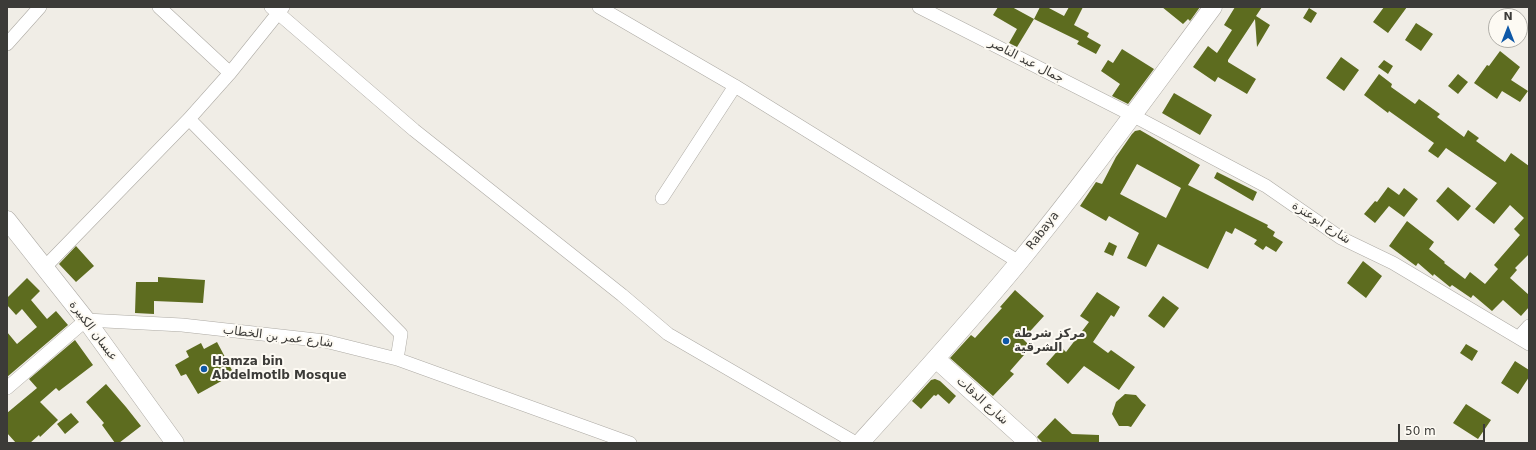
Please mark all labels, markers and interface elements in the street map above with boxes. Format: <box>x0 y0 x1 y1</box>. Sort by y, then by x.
north arrow <box>1488 8 1528 48</box>
text: N <box>1503 10 1513 23</box>
street label: جمال عبد الناصر <box>986 36 1066 86</box>
street label: شارع ابوعنزة <box>1289 199 1353 247</box>
street label: Rabaya <box>1024 209 1062 253</box>
street label: عبسان الكبيرة <box>66 298 120 364</box>
street label: شارع عمر بن الخطاب <box>222 323 334 351</box>
place label: مركز شرطة الشرقية <box>1014 327 1085 355</box>
marker: مركز شرطة الشرقية <box>1001 336 1011 346</box>
place label: Hamza bin Abdelmotlb Mosque <box>212 355 347 383</box>
marker: Hamza bin Abdelmotlb Mosque <box>199 364 209 374</box>
street label: شارع الدقات <box>953 374 1011 428</box>
scale bar <box>1400 416 1487 442</box>
text: 50 m <box>1405 424 1436 438</box>

